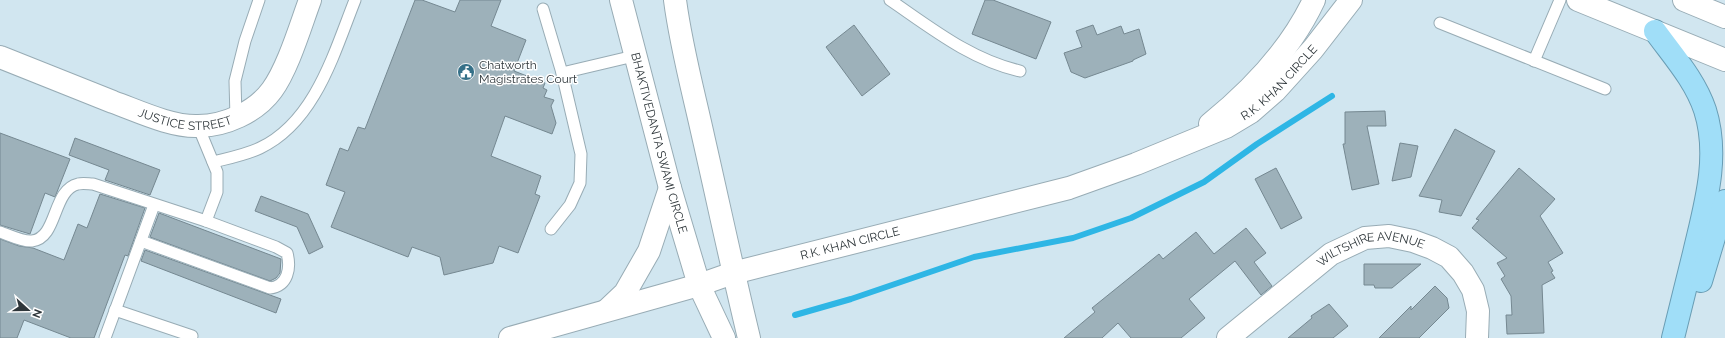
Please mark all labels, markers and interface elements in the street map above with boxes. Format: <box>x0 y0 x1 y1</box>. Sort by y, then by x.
street label: R.K. KHAN CIRCLE <box>1238 42 1320 123</box>
street label: BHAKTIVEDANTA SWAMI CIRCLE <box>628 51 690 235</box>
place label: Chatworth Magistrates Court <box>479 58 577 86</box>
public building icon: Chatworth Magistrates Court <box>456 62 476 82</box>
street label: JUSTICE STREET <box>136 105 234 133</box>
street label: R.K. KHAN CIRCLE <box>799 224 901 263</box>
street label: WILTSHIRE AVENUE <box>1314 229 1427 269</box>
north arrow <box>8 290 48 330</box>
text: N <box>29 307 44 320</box>

